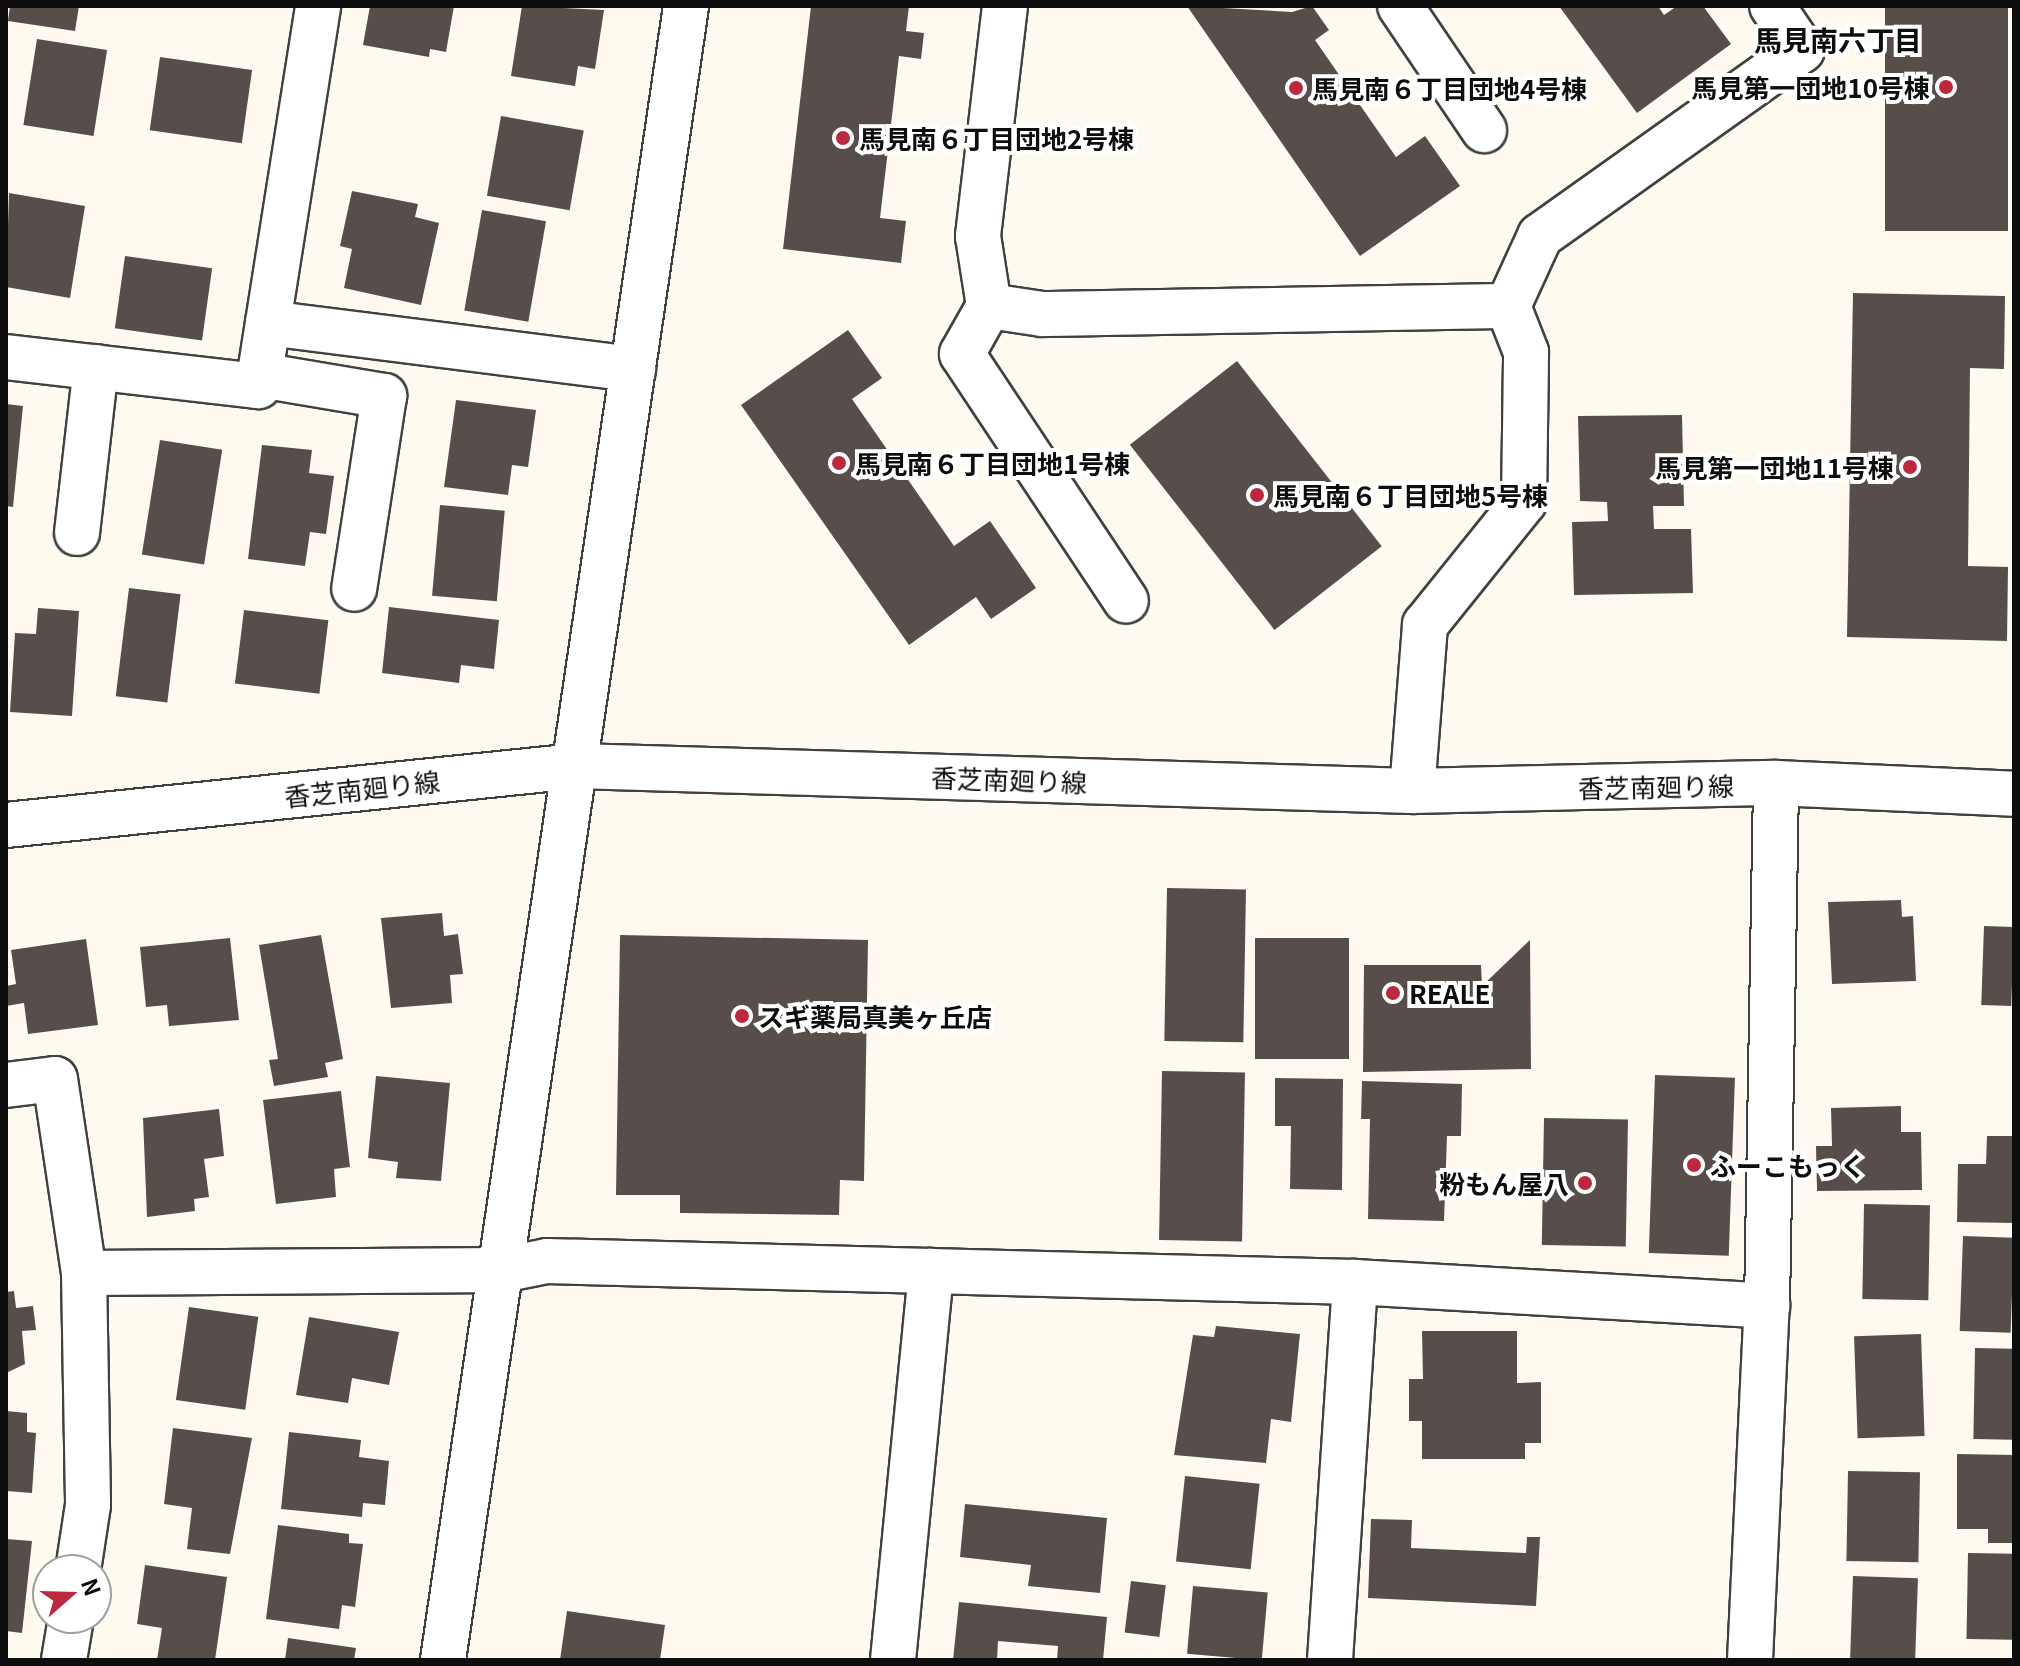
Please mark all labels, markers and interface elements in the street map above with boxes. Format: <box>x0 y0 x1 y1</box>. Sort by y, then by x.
district label: 馬見南六丁目 <box>1754 22 1922 56</box>
place label: 馬見第一団地10号棟 <box>1691 71 1930 103</box>
place label: 馬見南６丁目団地4号棟 <box>1312 72 1587 104</box>
marker: 馬見第一団地10号棟 <box>1937 78 1955 96</box>
marker: 馬見南６丁目団地4号棟 <box>1287 79 1305 97</box>
place label: 馬見南６丁目団地2号棟 <box>859 122 1134 154</box>
marker: 馬見南６丁目団地2号棟 <box>834 129 852 147</box>
place label: 馬見南６丁目団地1号棟 <box>855 447 1130 479</box>
place label: 馬見第一団地11号棟 <box>1655 451 1894 483</box>
marker: 馬見南６丁目団地1号棟 <box>830 454 848 472</box>
marker: 馬見第一団地11号棟 <box>1901 458 1919 476</box>
place label: 馬見南６丁目団地5号棟 <box>1273 479 1548 511</box>
marker: 馬見南６丁目団地5号棟 <box>1248 486 1266 504</box>
street label: 香芝南廻り線 <box>931 761 1087 797</box>
street label: 香芝南廻り線 <box>283 764 441 812</box>
street label: 香芝南廻り線 <box>1578 769 1734 803</box>
place label: REALE <box>1409 977 1490 1009</box>
marker: REALE <box>1384 984 1402 1002</box>
place label: スギ薬局真美ヶ丘店 <box>758 1000 992 1032</box>
marker: スギ薬局真美ヶ丘店 <box>733 1007 751 1025</box>
place label: ふーこもっく <box>1710 1149 1866 1181</box>
marker: ふーこもっく <box>1685 1156 1703 1174</box>
place label: 粉もん屋八 <box>1439 1167 1569 1199</box>
marker: 粉もん屋八 <box>1576 1174 1594 1192</box>
north arrow <box>32 1554 112 1634</box>
text: N <box>75 1573 111 1600</box>

